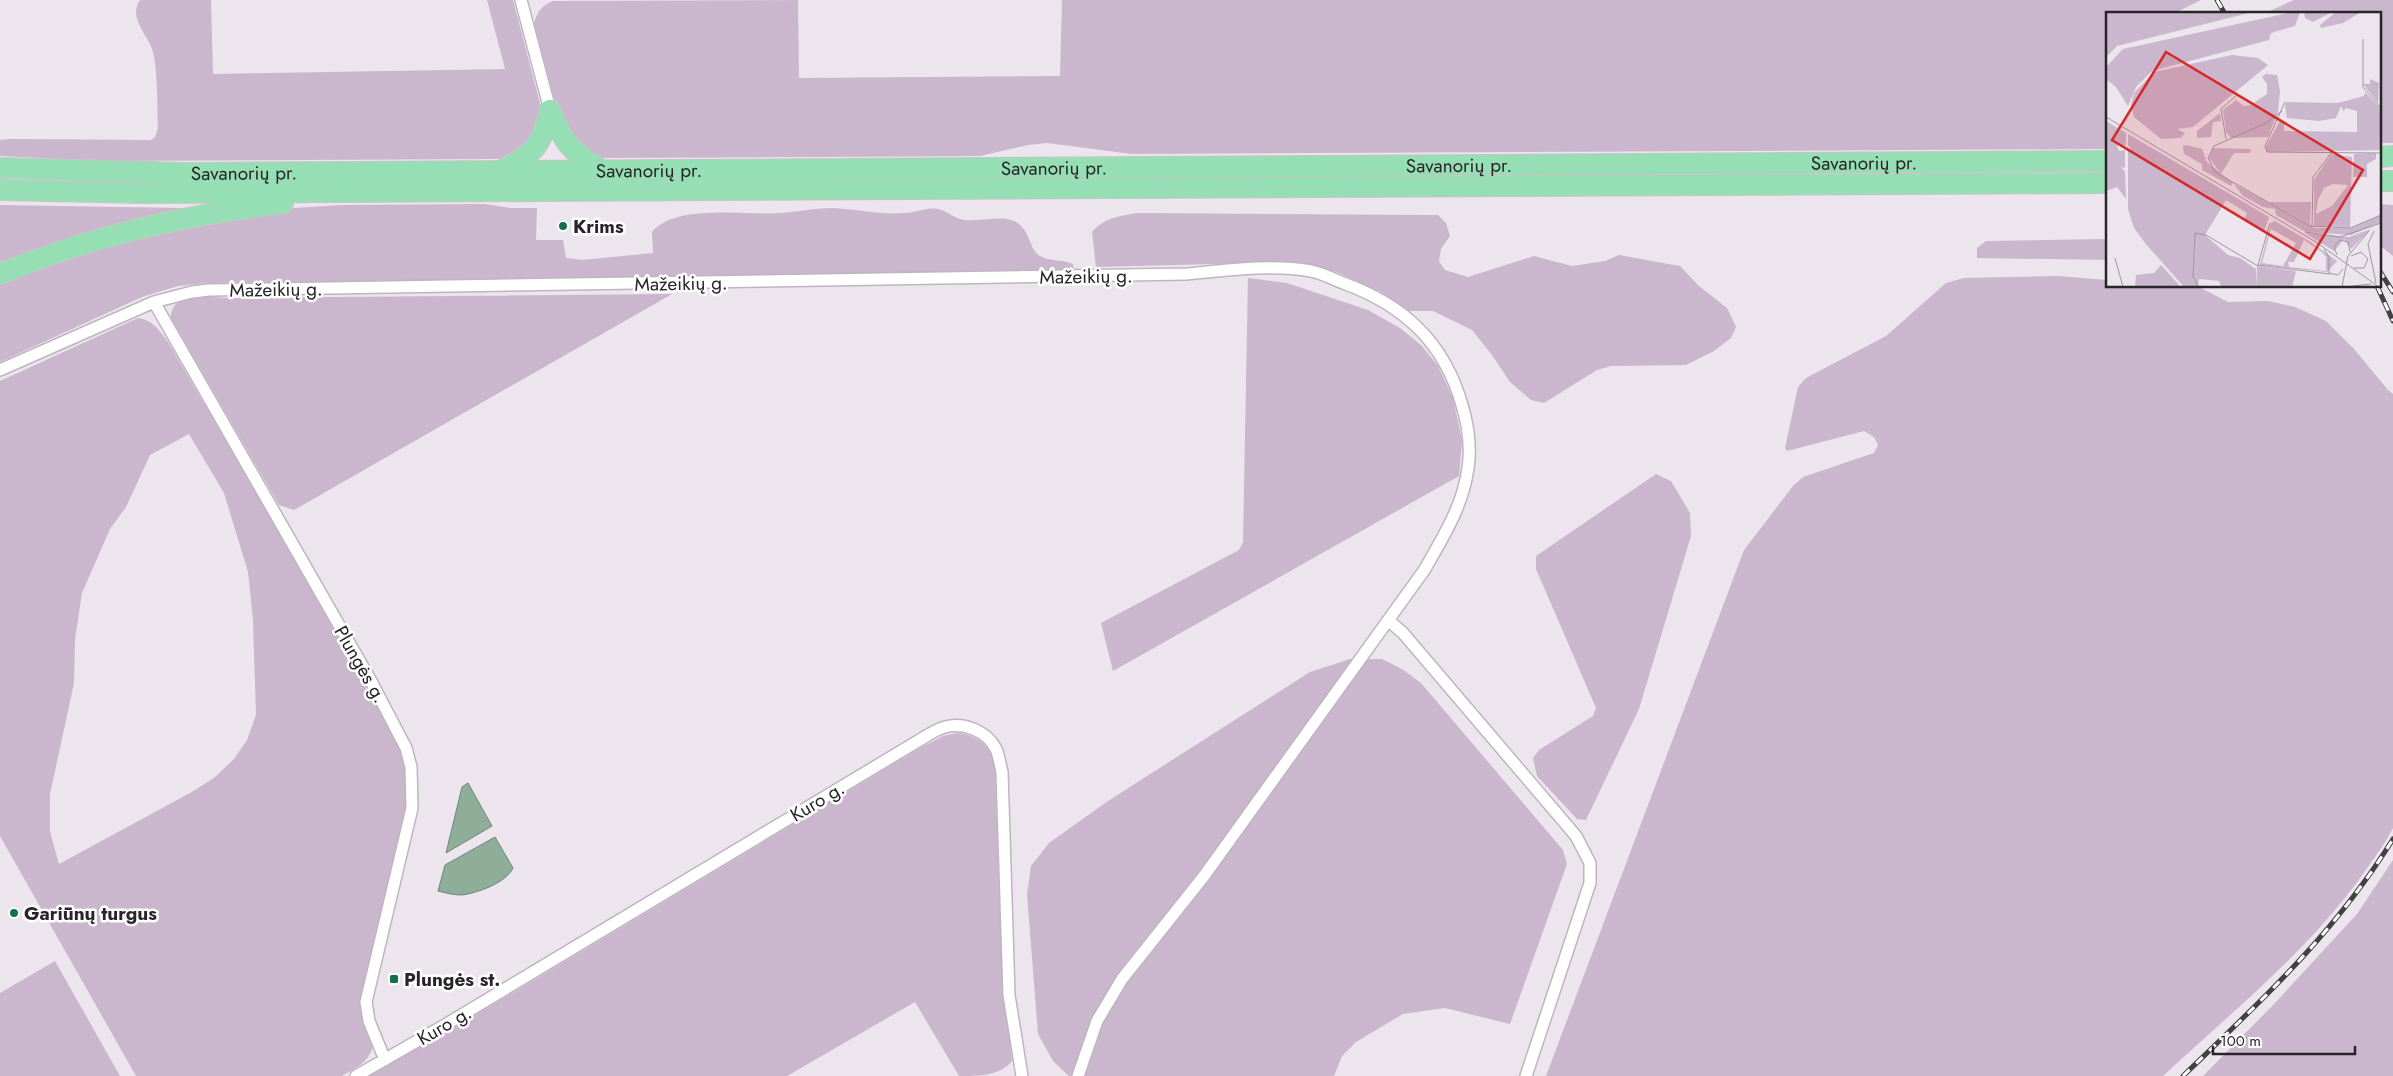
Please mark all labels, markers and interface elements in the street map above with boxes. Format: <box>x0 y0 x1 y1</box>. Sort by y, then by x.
inset map <box>2106 12 2380 288</box>
street label: Savanorių pr. <box>1811 149 1917 177</box>
street label: Savanorių pr. <box>1406 152 1512 179</box>
street label: Savanorių pr. <box>1001 154 1107 182</box>
street label: Savanorių pr. <box>596 157 702 184</box>
street label: Savanorių pr. <box>191 159 297 187</box>
place label: Krims <box>573 213 624 240</box>
marker: Krims <box>557 220 569 232</box>
street label: Mažeikių g. <box>1039 262 1133 291</box>
street label: Mažeikių g. <box>634 269 728 298</box>
street label: Mažeikių g. <box>229 275 323 304</box>
street label: Plungės g. <box>328 621 394 708</box>
street label: Kuro g. <box>785 775 849 828</box>
place label: Gariūnų turgus <box>24 900 157 927</box>
marker: Gariūnų turgus <box>8 907 20 919</box>
place label: Plungės st. <box>404 966 500 993</box>
marker: Plungės st. <box>388 973 400 985</box>
street label: Kuro g. <box>412 999 477 1052</box>
scale bar <box>2213 1024 2356 1056</box>
text: 100 m <box>2220 1030 2261 1052</box>

